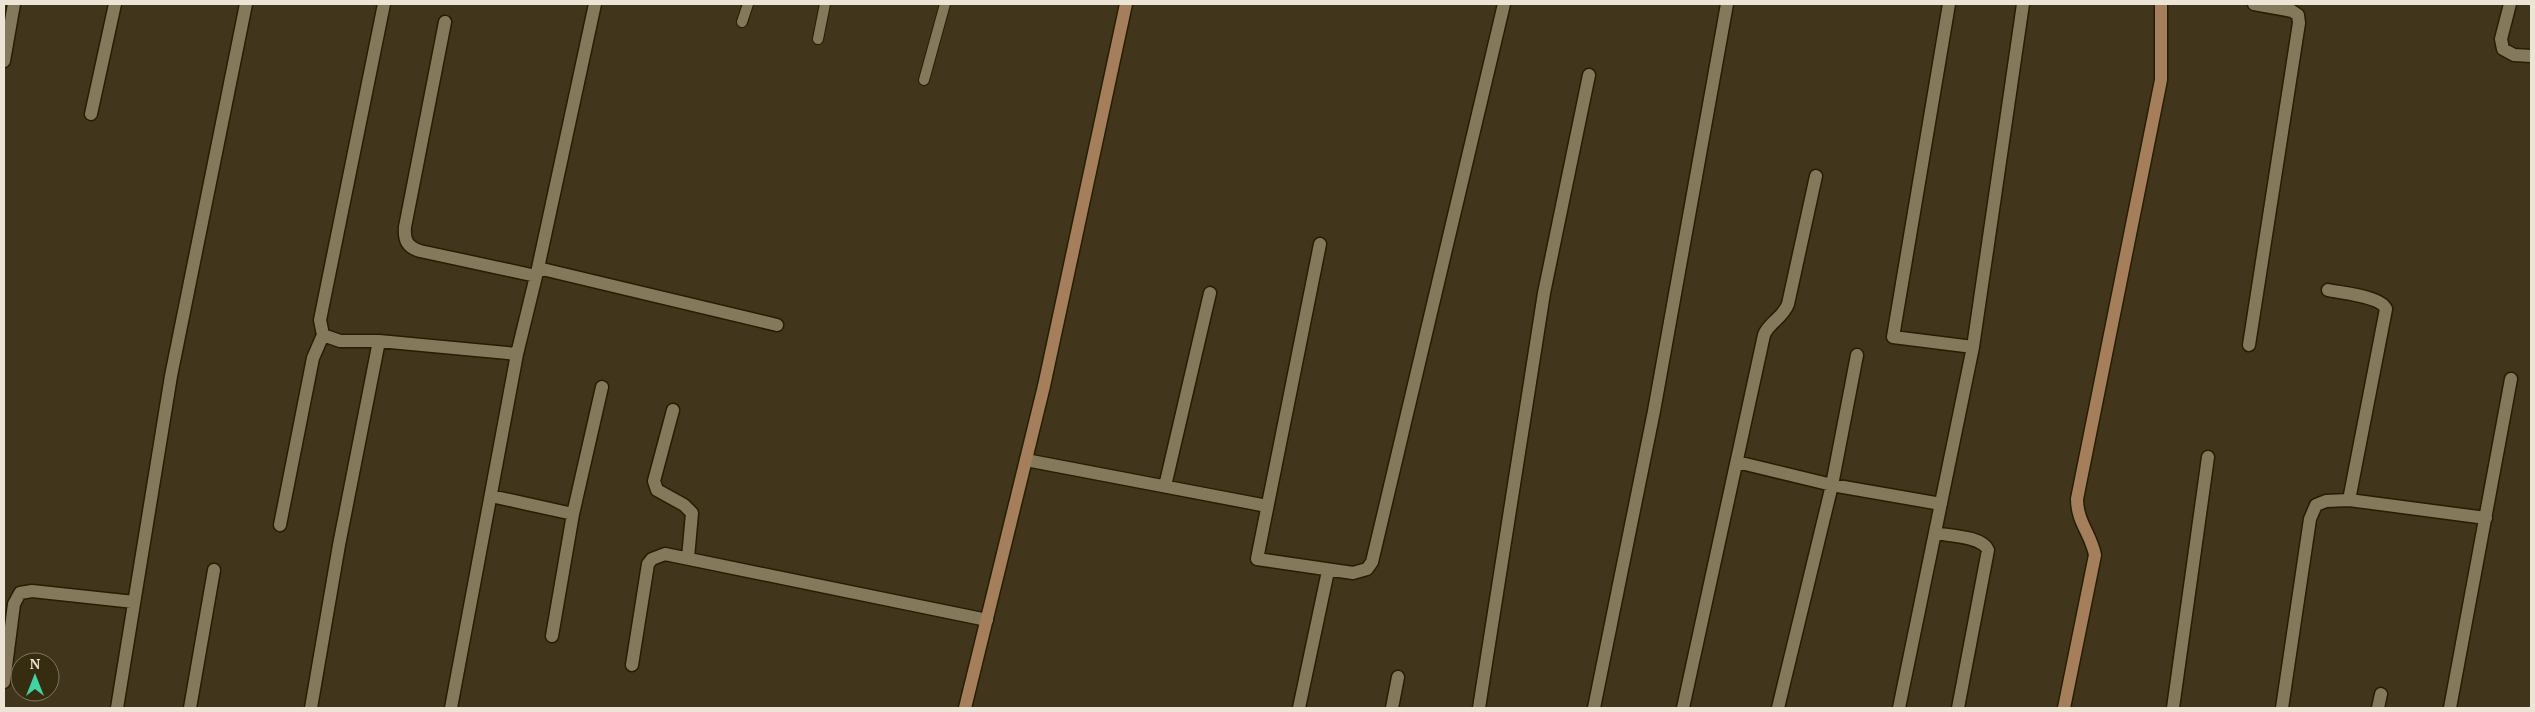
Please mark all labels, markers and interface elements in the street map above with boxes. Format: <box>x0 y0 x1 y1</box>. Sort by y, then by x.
north arrow <box>10 652 60 702</box>
text: N <box>30 654 41 673</box>

